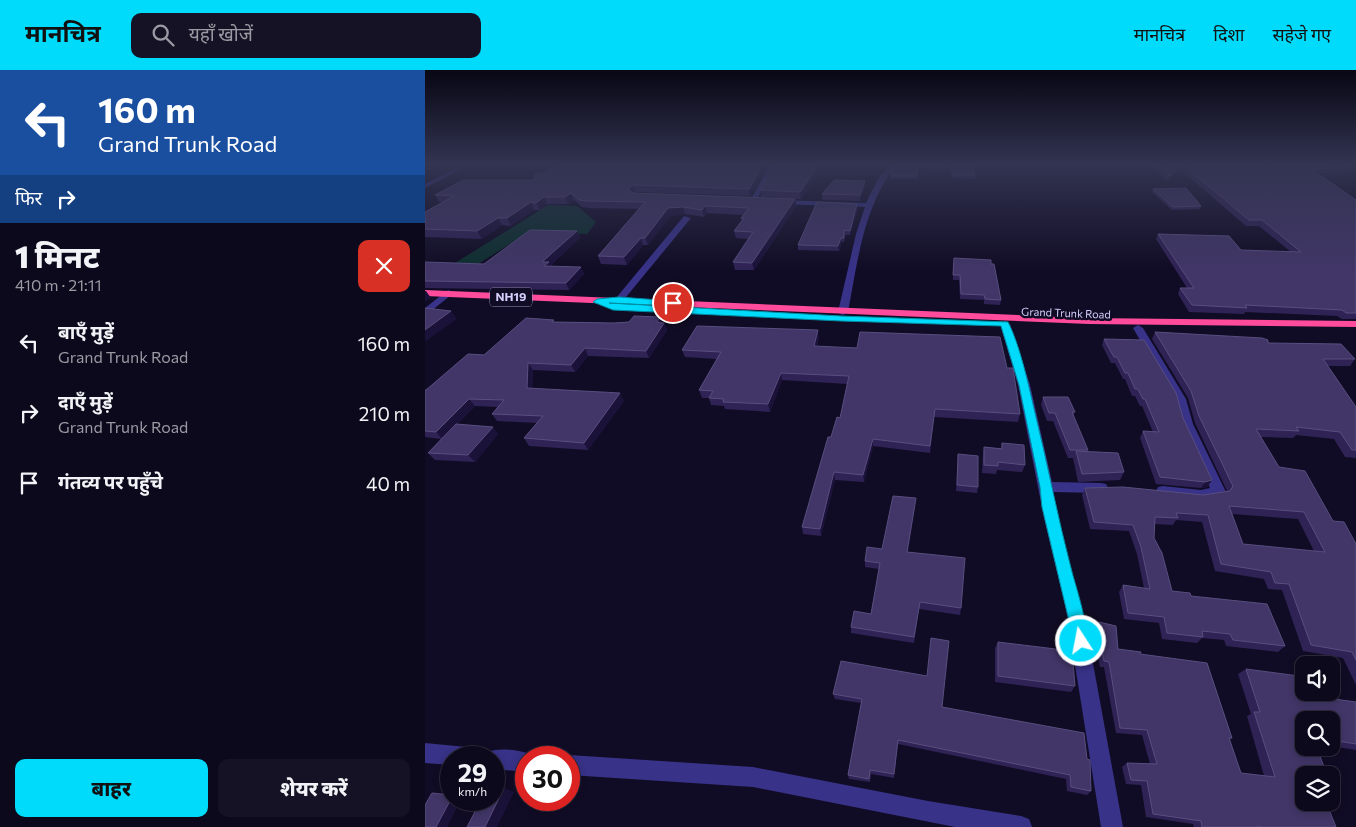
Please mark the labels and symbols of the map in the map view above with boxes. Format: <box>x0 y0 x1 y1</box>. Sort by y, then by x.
pin <box>652 282 694 324</box>
road number: NH19 <box>490 288 532 306</box>
street label: Grand Trunk Road <box>1021 304 1111 321</box>
position arrow <box>1054 614 1106 666</box>
speed limit sign: 30 <box>515 746 580 811</box>

